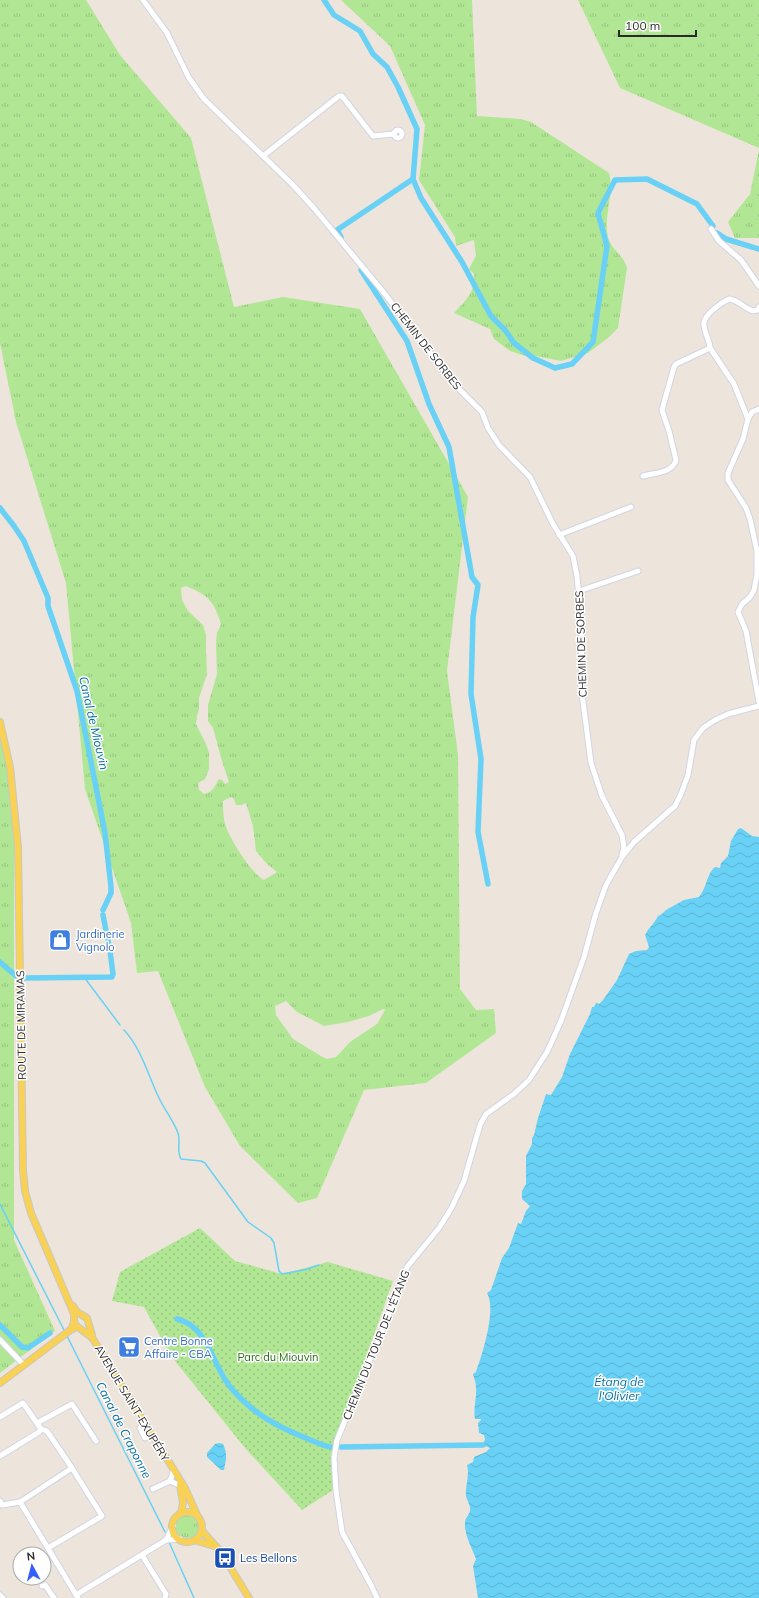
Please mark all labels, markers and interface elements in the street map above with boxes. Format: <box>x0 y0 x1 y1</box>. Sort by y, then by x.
scale bar <box>619 12 696 38</box>
text: 100 m <box>625 18 660 33</box>
street label: CHEMIN DE SORBES <box>388 300 465 393</box>
street label: CHEMIN DE SORBES <box>572 590 590 698</box>
water label: Canal de Miouvin <box>76 675 112 771</box>
shop icon: Jardinerie Vignolo <box>47 927 73 953</box>
place label: Jardinerie Vignolo <box>76 927 124 954</box>
street label: ROUTE DE MIRAMAS <box>13 970 29 1080</box>
street label: CHEMIN DU TOUR DE L'ÉTANG <box>339 1268 413 1422</box>
supermarket icon: Centre Bonne Affaire - CBA <box>116 1334 142 1360</box>
place label: Centre Bonne Affaire - CBA <box>144 1334 213 1361</box>
street label: AVENUE SAINT-EXUPÉRY <box>92 1342 173 1464</box>
park label: Parc du Miouvin <box>237 1350 319 1364</box>
water label: Étang de l'Olivier <box>594 1374 644 1403</box>
water label: Canal de Craponne <box>93 1379 155 1481</box>
bus stop icon: Les Bellons <box>212 1545 238 1571</box>
north arrow <box>12 1546 52 1586</box>
text: N <box>26 1549 36 1564</box>
place label: Les Bellons <box>240 1551 297 1565</box>

